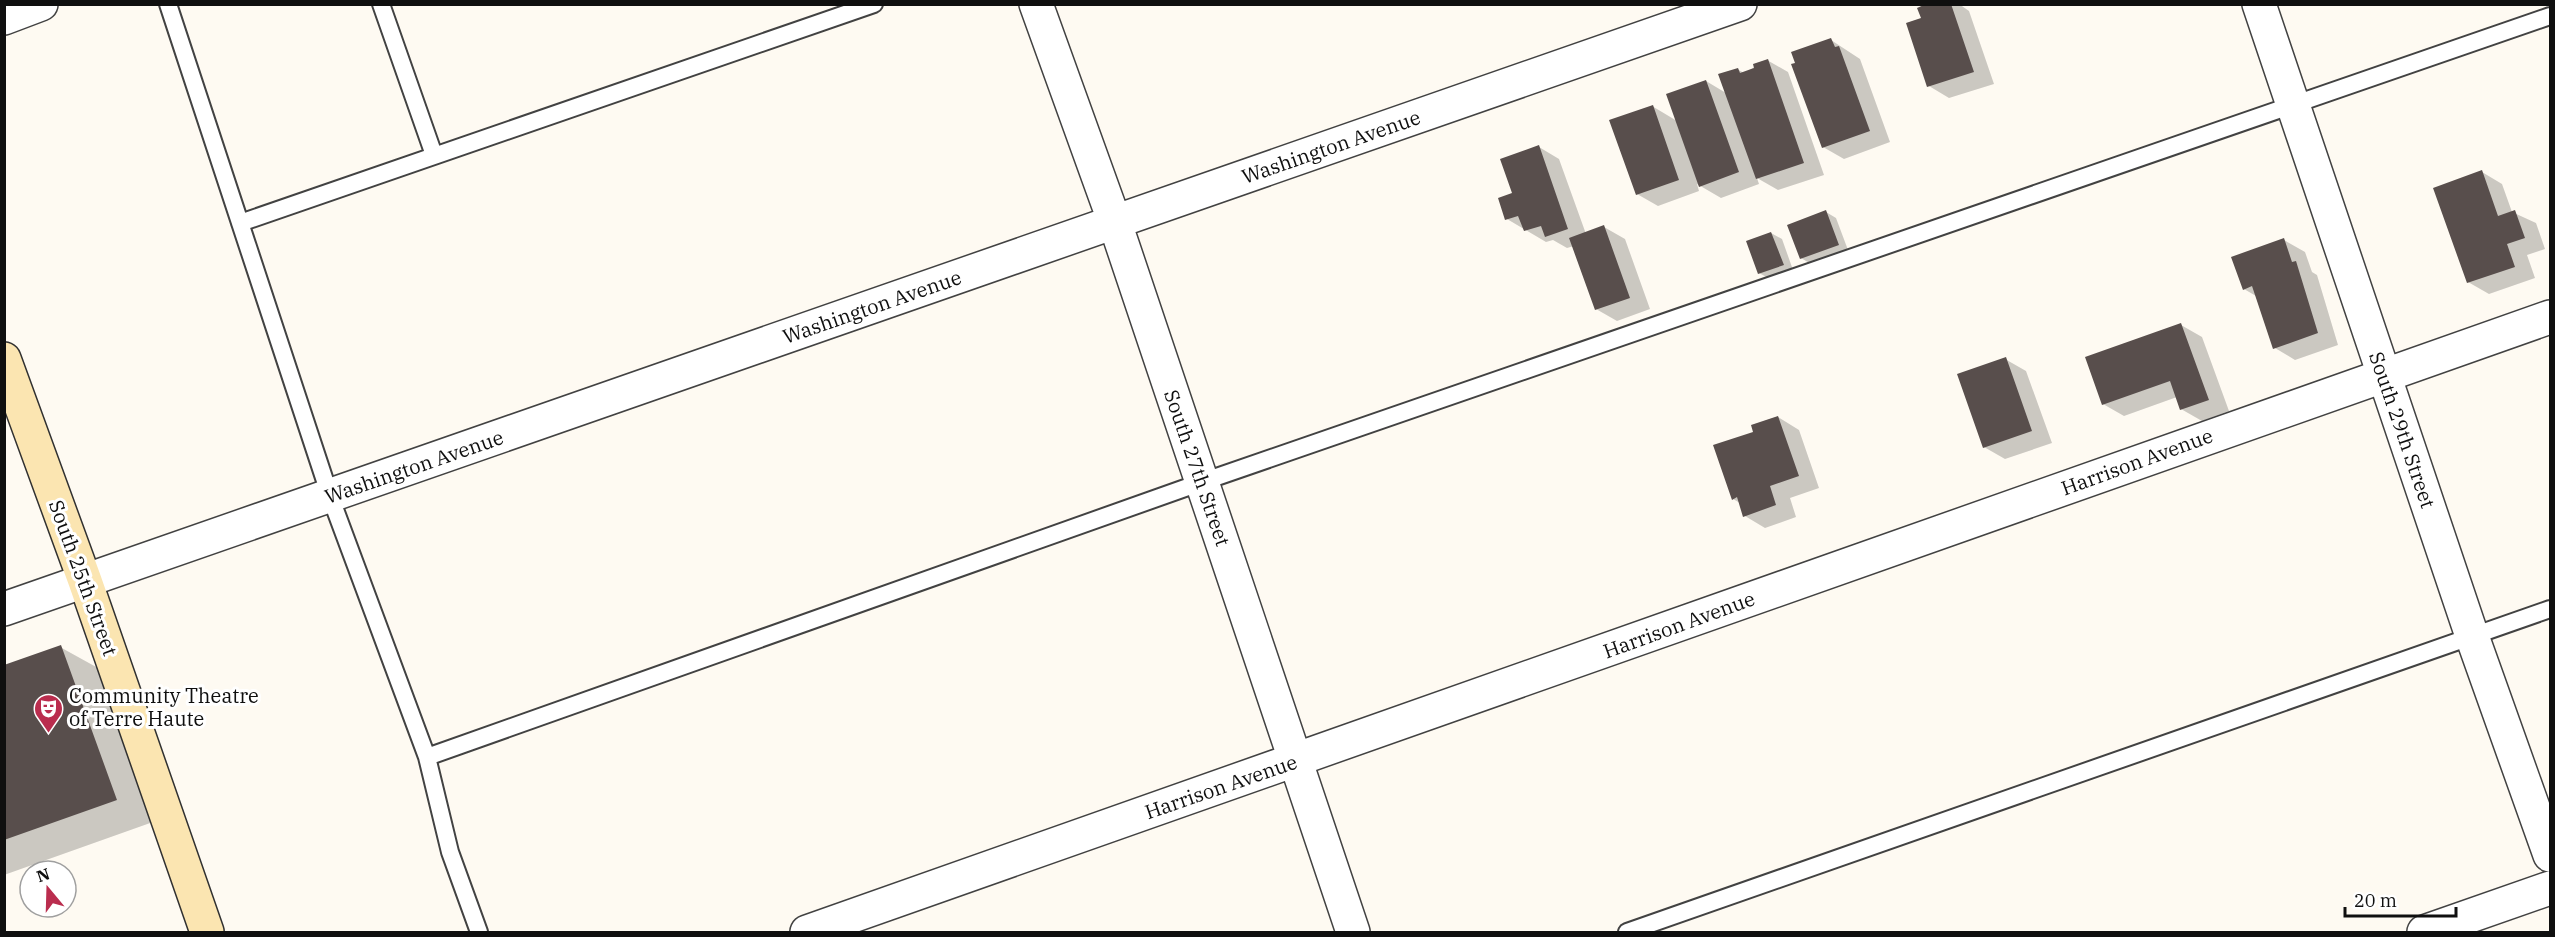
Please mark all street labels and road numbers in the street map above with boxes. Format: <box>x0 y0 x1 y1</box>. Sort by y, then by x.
street label: Washington Avenue <box>1238 103 1424 190</box>
street label: Washington Avenue <box>779 263 965 350</box>
street label: South 29th Street <box>2363 348 2442 512</box>
street label: South 27th Street <box>1158 386 1237 550</box>
street label: Harrison Avenue <box>2057 422 2216 501</box>
street label: Washington Avenue <box>321 423 507 510</box>
street label: South 25th Street <box>43 496 124 659</box>
street label: Harrison Avenue <box>1599 585 1758 664</box>
street label: Harrison Avenue <box>1141 748 1301 825</box>

